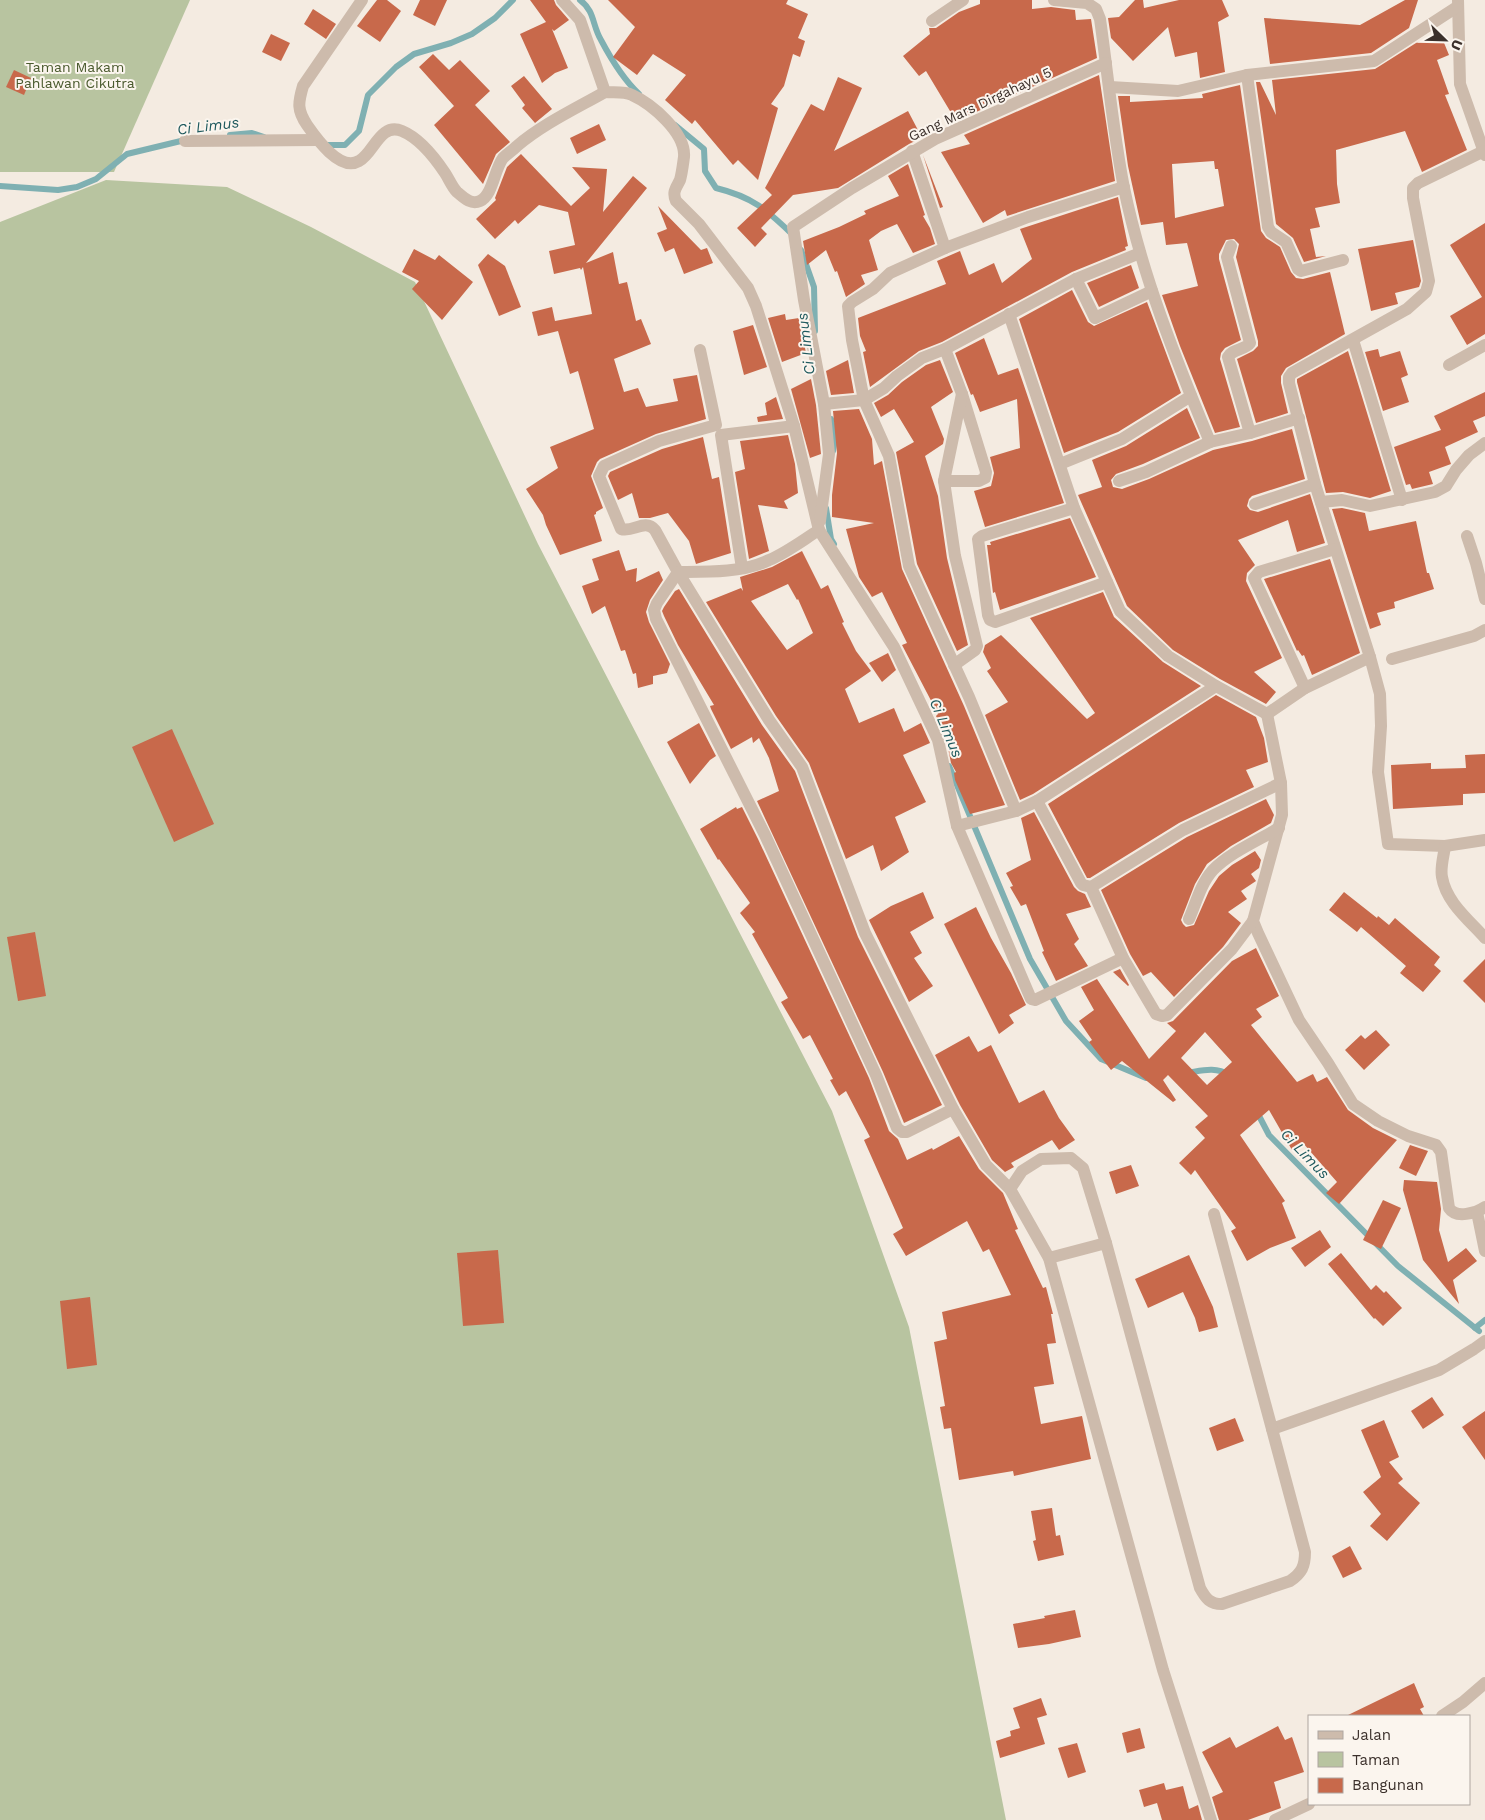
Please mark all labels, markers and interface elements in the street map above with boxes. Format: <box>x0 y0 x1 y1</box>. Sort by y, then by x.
north arrow <box>1420 15 1470 65</box>
text: U <box>1448 37 1466 53</box>
park label: Taman Makam Pahlawan Cikutra <box>15 59 135 91</box>
street label: Gang Mars Dirgahayu 5 <box>906 64 1054 144</box>
water label: Ci Limus <box>176 113 240 139</box>
water label: Ci Limus <box>793 312 819 376</box>
water label: Ci Limus <box>926 696 967 761</box>
water label: Ci Limus <box>1277 1125 1333 1183</box>
legend <box>1308 1715 1470 1805</box>
text: Jalan <box>1352 1726 1391 1744</box>
text: Taman <box>1352 1751 1400 1769</box>
text: Bangunan <box>1352 1776 1424 1794</box>

